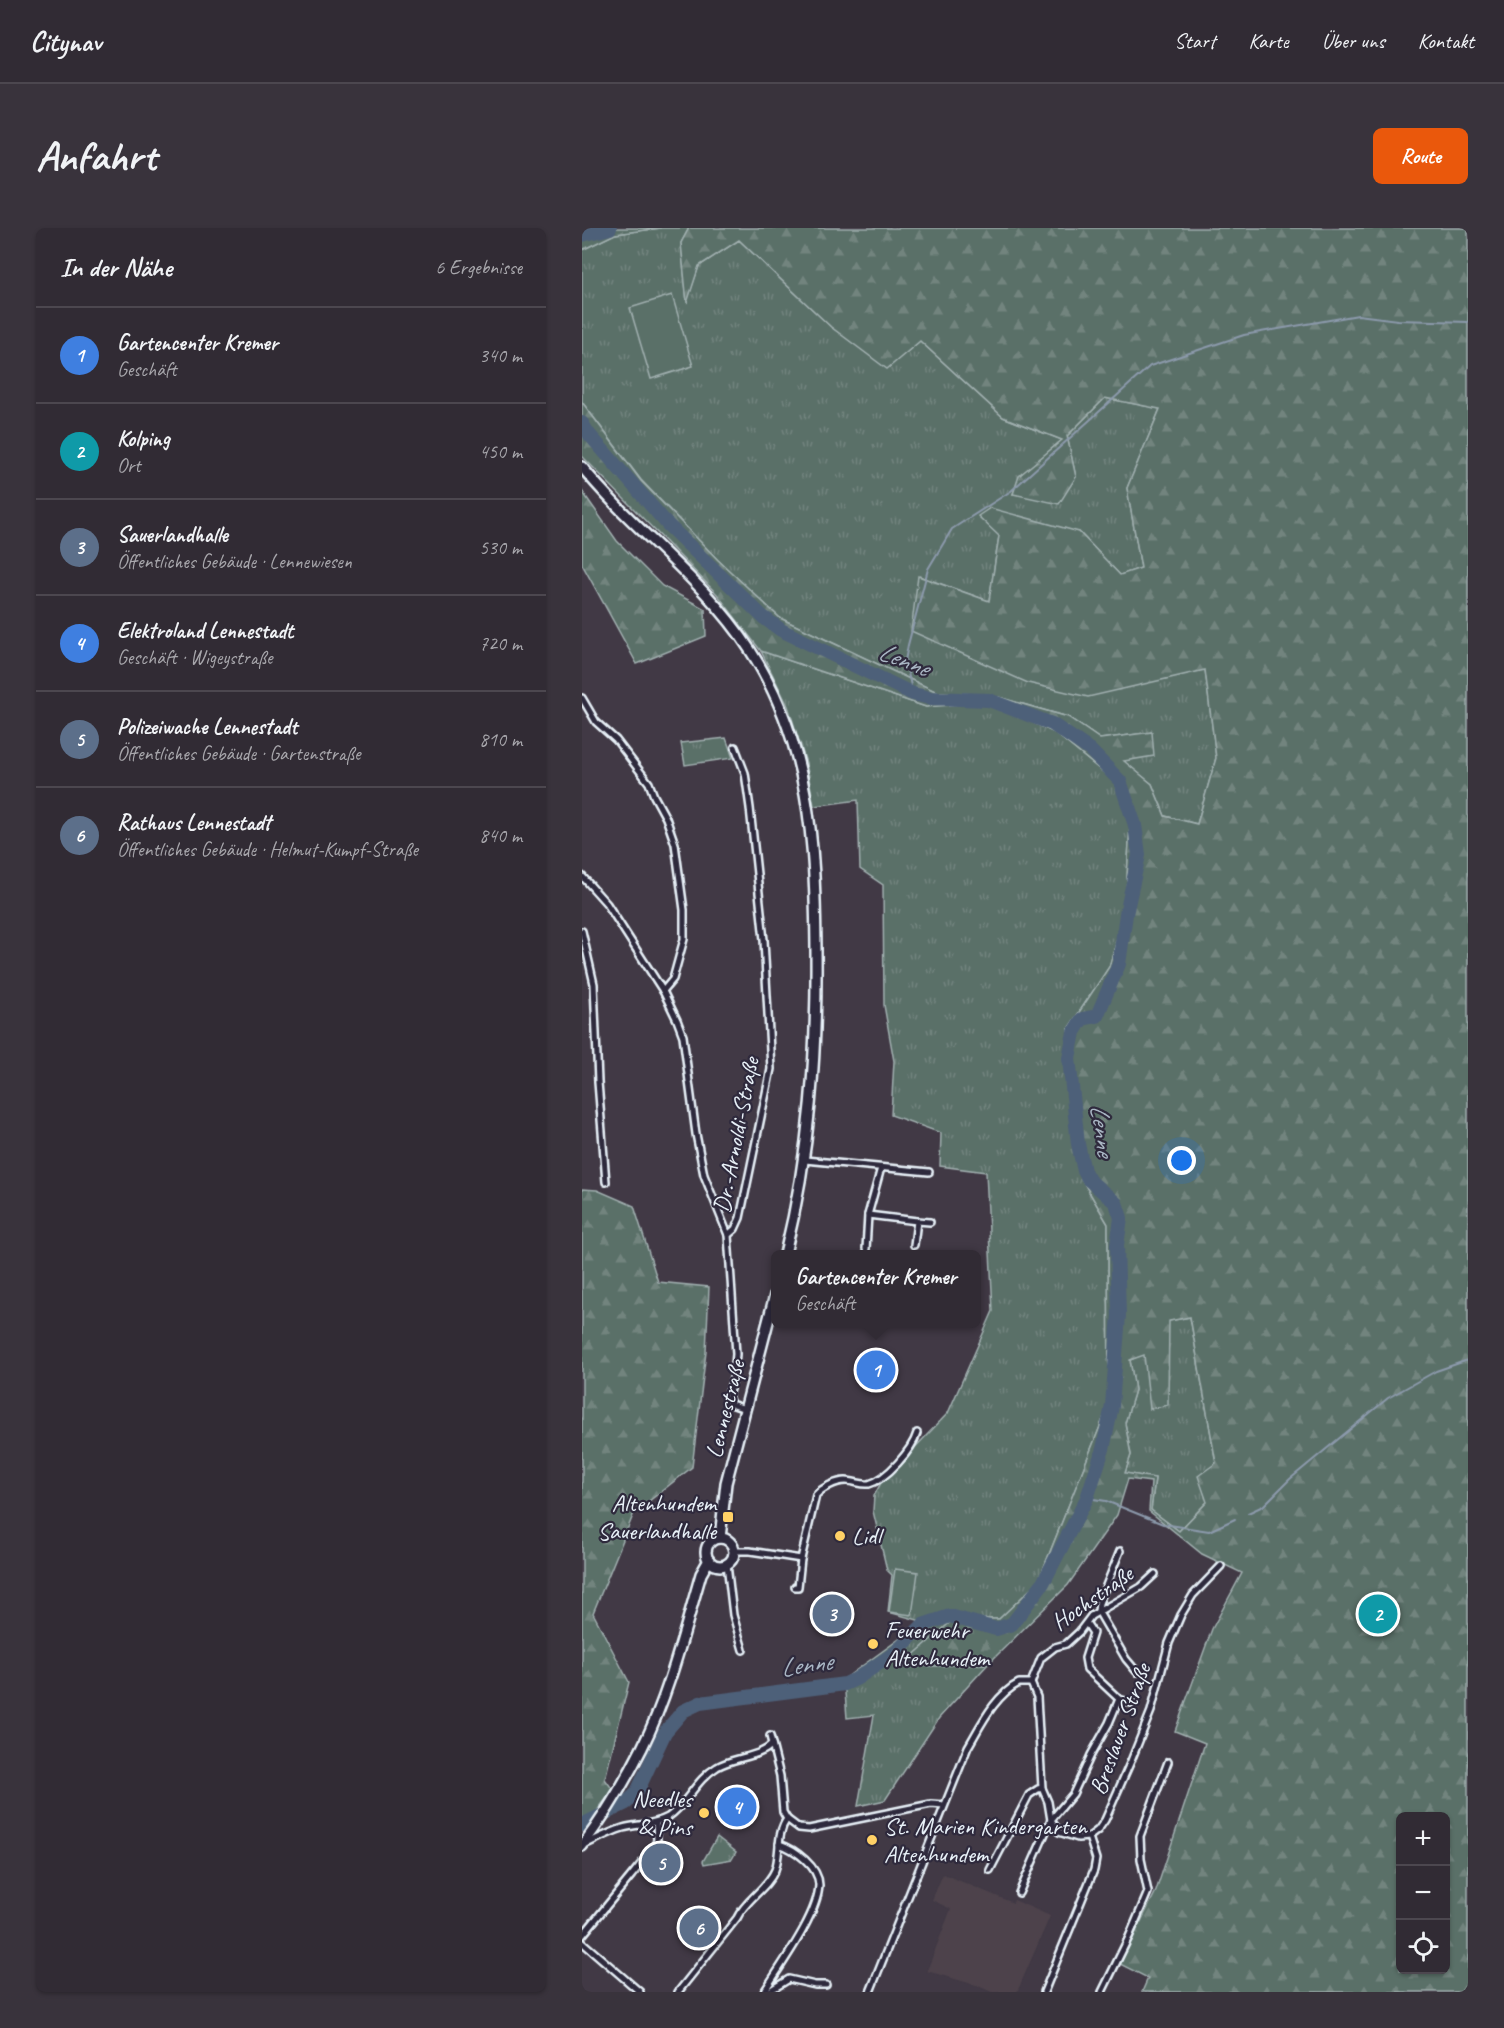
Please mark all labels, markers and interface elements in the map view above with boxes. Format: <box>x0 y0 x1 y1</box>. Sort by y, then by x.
text: Citynav <box>30 24 101 59</box>
text: Start <box>1174 28 1215 54</box>
text: Karte <box>1248 28 1289 54</box>
text: Über uns <box>1322 28 1385 54</box>
text: Kontakt <box>1418 28 1474 54</box>
button: Route <box>1373 128 1468 184</box>
text: Anfahrt <box>36 130 156 183</box>
text: In der Nähe <box>60 251 172 284</box>
text: 6 Ergebnisse <box>435 255 522 280</box>
text: Gartencenter Kremer <box>117 329 278 357</box>
text: 1 <box>75 343 84 368</box>
text: 340 m <box>479 343 522 368</box>
text: Geschäft <box>117 357 177 382</box>
text: Kolping <box>117 425 170 453</box>
text: 2 <box>75 439 84 464</box>
text: 450 m <box>479 439 522 464</box>
text: Ort <box>117 453 141 478</box>
text: Sauerlandhalle <box>117 521 228 549</box>
text: 3 <box>75 535 84 560</box>
text: 530 m <box>479 535 522 560</box>
text: Öffentliches Gebäude · Lennewiesen <box>117 549 352 574</box>
text: Elektroland Lennestadt <box>117 617 293 645</box>
text: 4 <box>75 631 84 656</box>
text: 720 m <box>479 631 522 656</box>
water label: Lenne <box>874 635 937 685</box>
text: Geschäft · Wigeystraße <box>117 645 272 670</box>
text: Polizeiwache Lennestadt <box>117 713 297 741</box>
text: 5 <box>75 727 84 752</box>
text: 810 m <box>479 727 522 752</box>
text: Öffentliches Gebäude · Gartenstraße <box>117 741 360 766</box>
text: Rathaus Lennestadt <box>117 809 271 837</box>
text: 6 <box>75 823 84 848</box>
text: 840 m <box>479 823 522 848</box>
text: Öffentliches Gebäude · Helmut-Kumpf-Straße <box>117 837 418 862</box>
street label: Dr.-Arnoldi-Straße <box>706 1053 766 1215</box>
water label: Lenne <box>1083 1102 1123 1161</box>
your location <box>1167 1146 1196 1175</box>
popup <box>771 1250 981 1328</box>
text: Gartencenter Kremer <box>796 1263 956 1291</box>
text: Geschäft <box>796 1291 855 1316</box>
pin: 1 <box>856 1348 896 1392</box>
street label: Lennestraße <box>698 1355 752 1461</box>
place label: Altenhundem Sauerlandhalle <box>598 1488 719 1546</box>
marker: Altenhundem Sauerlandhalle <box>721 1510 735 1524</box>
place label: Lidl <box>852 1521 884 1551</box>
marker: Lidl <box>833 1529 847 1543</box>
street label: Hochstraße <box>1045 1558 1141 1637</box>
pin: 3 <box>812 1592 852 1636</box>
pin: 2 <box>1358 1592 1398 1636</box>
place label: Feuerwehr Altenhundem <box>885 1615 992 1673</box>
marker: Feuerwehr Altenhundem <box>866 1637 880 1651</box>
water label: Lenne <box>778 1644 837 1684</box>
street label: Breslauer Straße <box>1082 1657 1158 1799</box>
place label: Needles & Pins <box>632 1784 694 1842</box>
pin: 4 <box>718 1784 756 1830</box>
marker: Needles & Pins <box>697 1806 711 1820</box>
place label: St. Marien Kindergarten Altenhundem <box>884 1811 1088 1869</box>
map controls <box>1396 1812 1450 1974</box>
button: + <box>1396 1812 1450 1866</box>
marker: St. Marien Kindergarten Altenhundem <box>865 1833 879 1847</box>
pin: 5 <box>642 1840 680 1886</box>
button: − <box>1396 1866 1450 1920</box>
pin: 6 <box>680 1906 718 1950</box>
button: locate <box>1396 1920 1450 1974</box>

